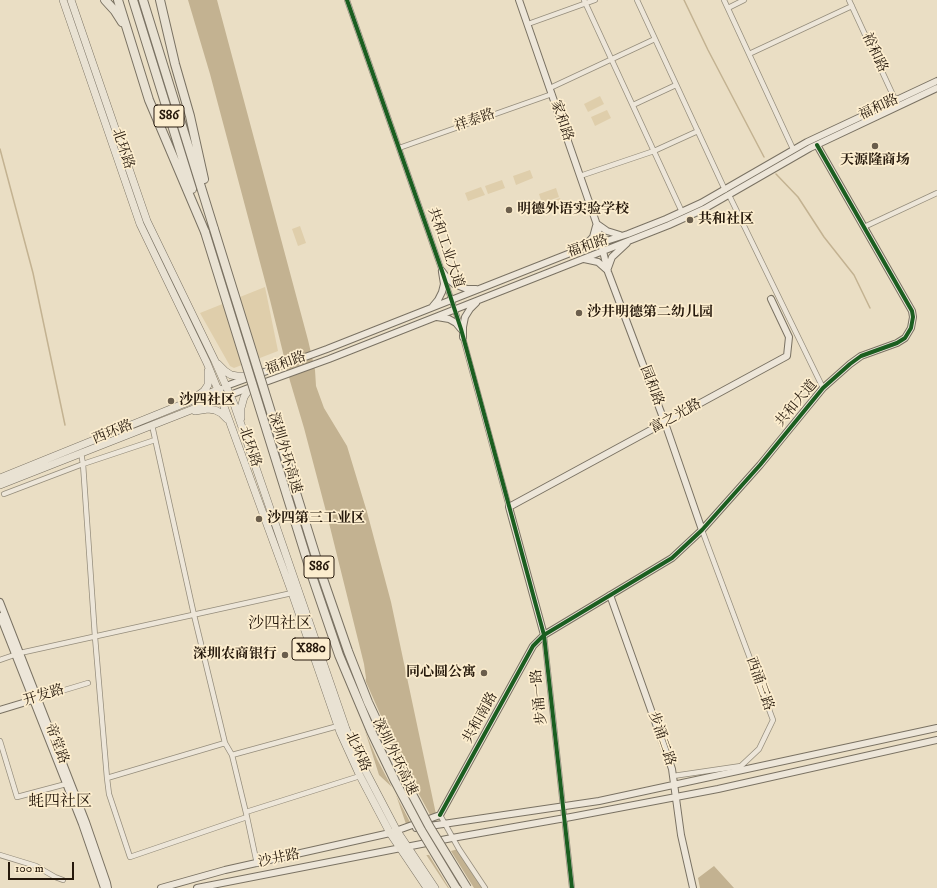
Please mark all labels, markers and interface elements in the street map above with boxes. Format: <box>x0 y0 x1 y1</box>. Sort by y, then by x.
street label: 裕和路 <box>858 30 890 76</box>
street label: 福和路 <box>856 92 902 124</box>
street label: 家和路 <box>546 98 576 144</box>
road number: S86 <box>154 105 184 127</box>
street label: 祥泰路 <box>452 106 498 136</box>
street label: 北环路 <box>107 126 137 172</box>
marker: 天源隆商场 <box>870 141 880 151</box>
place label: 天源隆商场 <box>840 153 910 169</box>
place label: 明德外语实验学校 <box>517 202 629 218</box>
marker: 明德外语实验学校 <box>504 205 514 215</box>
street label: 共和工业大道 <box>423 206 467 290</box>
place label: 共和社区 <box>698 212 754 228</box>
marker: 共和社区 <box>685 215 695 225</box>
street label: 福和路 <box>565 232 611 262</box>
place label: 沙井明德第二幼儿园 <box>587 305 713 321</box>
marker: 沙井明德第二幼儿园 <box>574 308 584 318</box>
street label: 福和路 <box>263 349 309 379</box>
street label: 园和路 <box>636 363 666 409</box>
street label: 共和大道 <box>773 377 821 431</box>
place label: 沙四社区 <box>179 393 235 409</box>
marker: 沙四社区 <box>166 396 176 406</box>
street label: 富之光路 <box>647 396 705 438</box>
street label: 深圳外环高速 <box>264 410 304 496</box>
street label: 西环路 <box>90 417 136 449</box>
street label: 北环路 <box>234 424 264 470</box>
place label: 沙四第三工业区 <box>267 511 365 527</box>
marker: 沙四第三工业区 <box>254 514 264 524</box>
road number: S86 <box>304 556 334 578</box>
district label: 沙四社区 <box>248 615 312 635</box>
road number: X880 <box>292 638 330 660</box>
place label: 深圳农商银行 <box>193 647 277 663</box>
marker: 深圳农商银行 <box>280 650 290 660</box>
street label: 西涌三路 <box>742 655 776 713</box>
place label: 同心圆公寓 <box>406 665 476 681</box>
marker: 同心圆公寓 <box>479 668 489 678</box>
street label: 步涌一路 <box>529 668 551 726</box>
street label: 开发路 <box>21 682 67 710</box>
street label: 共和南路 <box>460 689 502 747</box>
street label: 步涌二路 <box>644 710 678 768</box>
street label: 深圳外环高速 <box>368 716 420 798</box>
street label: 帝堂路 <box>41 721 71 767</box>
street label: 北环路 <box>341 729 373 775</box>
district label: 蚝四社区 <box>28 793 92 813</box>
street label: 沙井路 <box>257 846 301 872</box>
scale bar <box>10 854 76 880</box>
text: 100 m <box>15 861 44 876</box>

